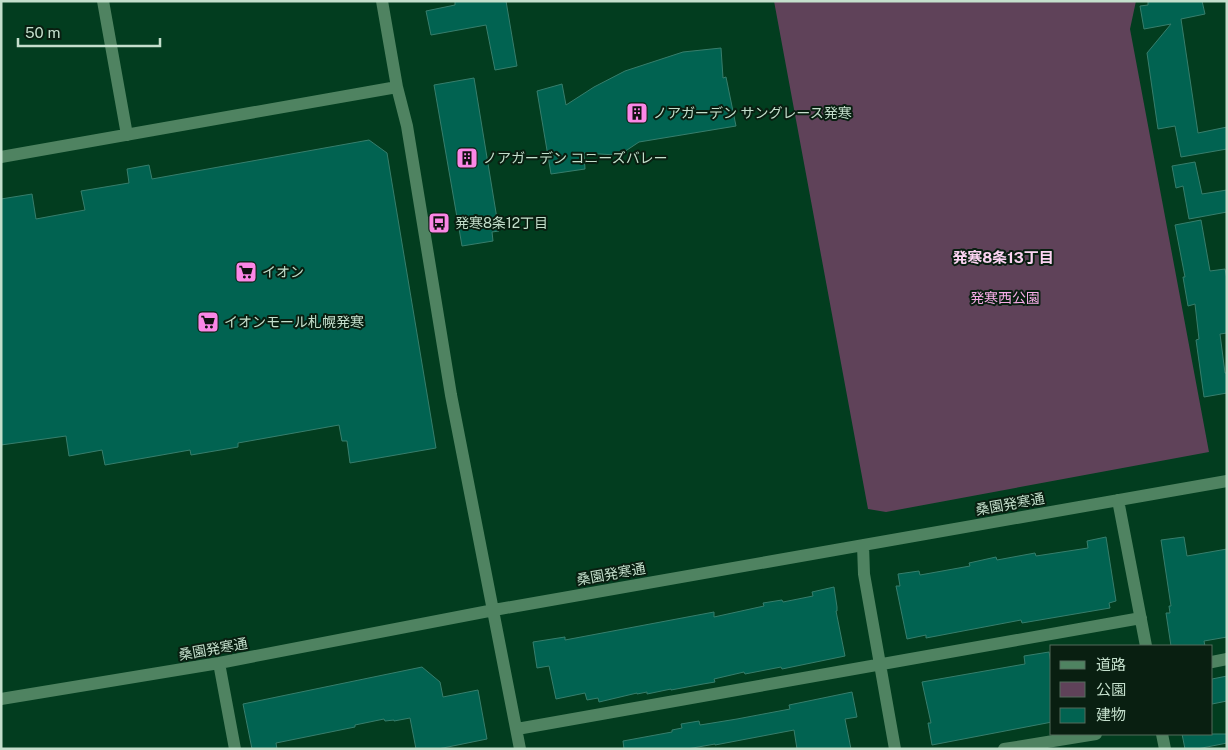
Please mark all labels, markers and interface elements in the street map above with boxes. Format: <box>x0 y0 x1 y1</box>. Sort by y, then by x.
scale bar <box>18 15 160 47</box>
text: 50 m <box>25 24 60 41</box>
building icon: ノアガーデン サングレース発寒 <box>625 101 649 125</box>
place label: ノアガーデン サングレース発寒 <box>653 105 852 121</box>
building icon: ノアガーデン コニーズバレー <box>455 146 479 170</box>
place label: ノアガーデン コニーズバレー <box>483 150 668 166</box>
bus stop icon: 発寒8条12丁目 <box>427 211 451 235</box>
place label: 発寒8条12丁目 <box>455 215 548 231</box>
district label: 発寒8条13丁目 <box>952 249 1054 266</box>
supermarket icon: イオン <box>234 260 258 284</box>
place label: イオン <box>262 264 304 280</box>
park label: 発寒西公園 <box>970 290 1040 306</box>
supermarket icon: イオンモール札幌発寒 <box>196 310 220 334</box>
place label: イオンモール札幌発寒 <box>224 314 364 330</box>
street label: 桑園発寒通 <box>974 490 1046 518</box>
street label: 桑園発寒通 <box>575 560 647 588</box>
street label: 桑園発寒通 <box>177 635 249 663</box>
legend <box>1050 645 1213 735</box>
text: 道路 <box>1096 656 1126 673</box>
text: 公園 <box>1096 681 1126 698</box>
text: 建物 <box>1096 706 1126 723</box>

